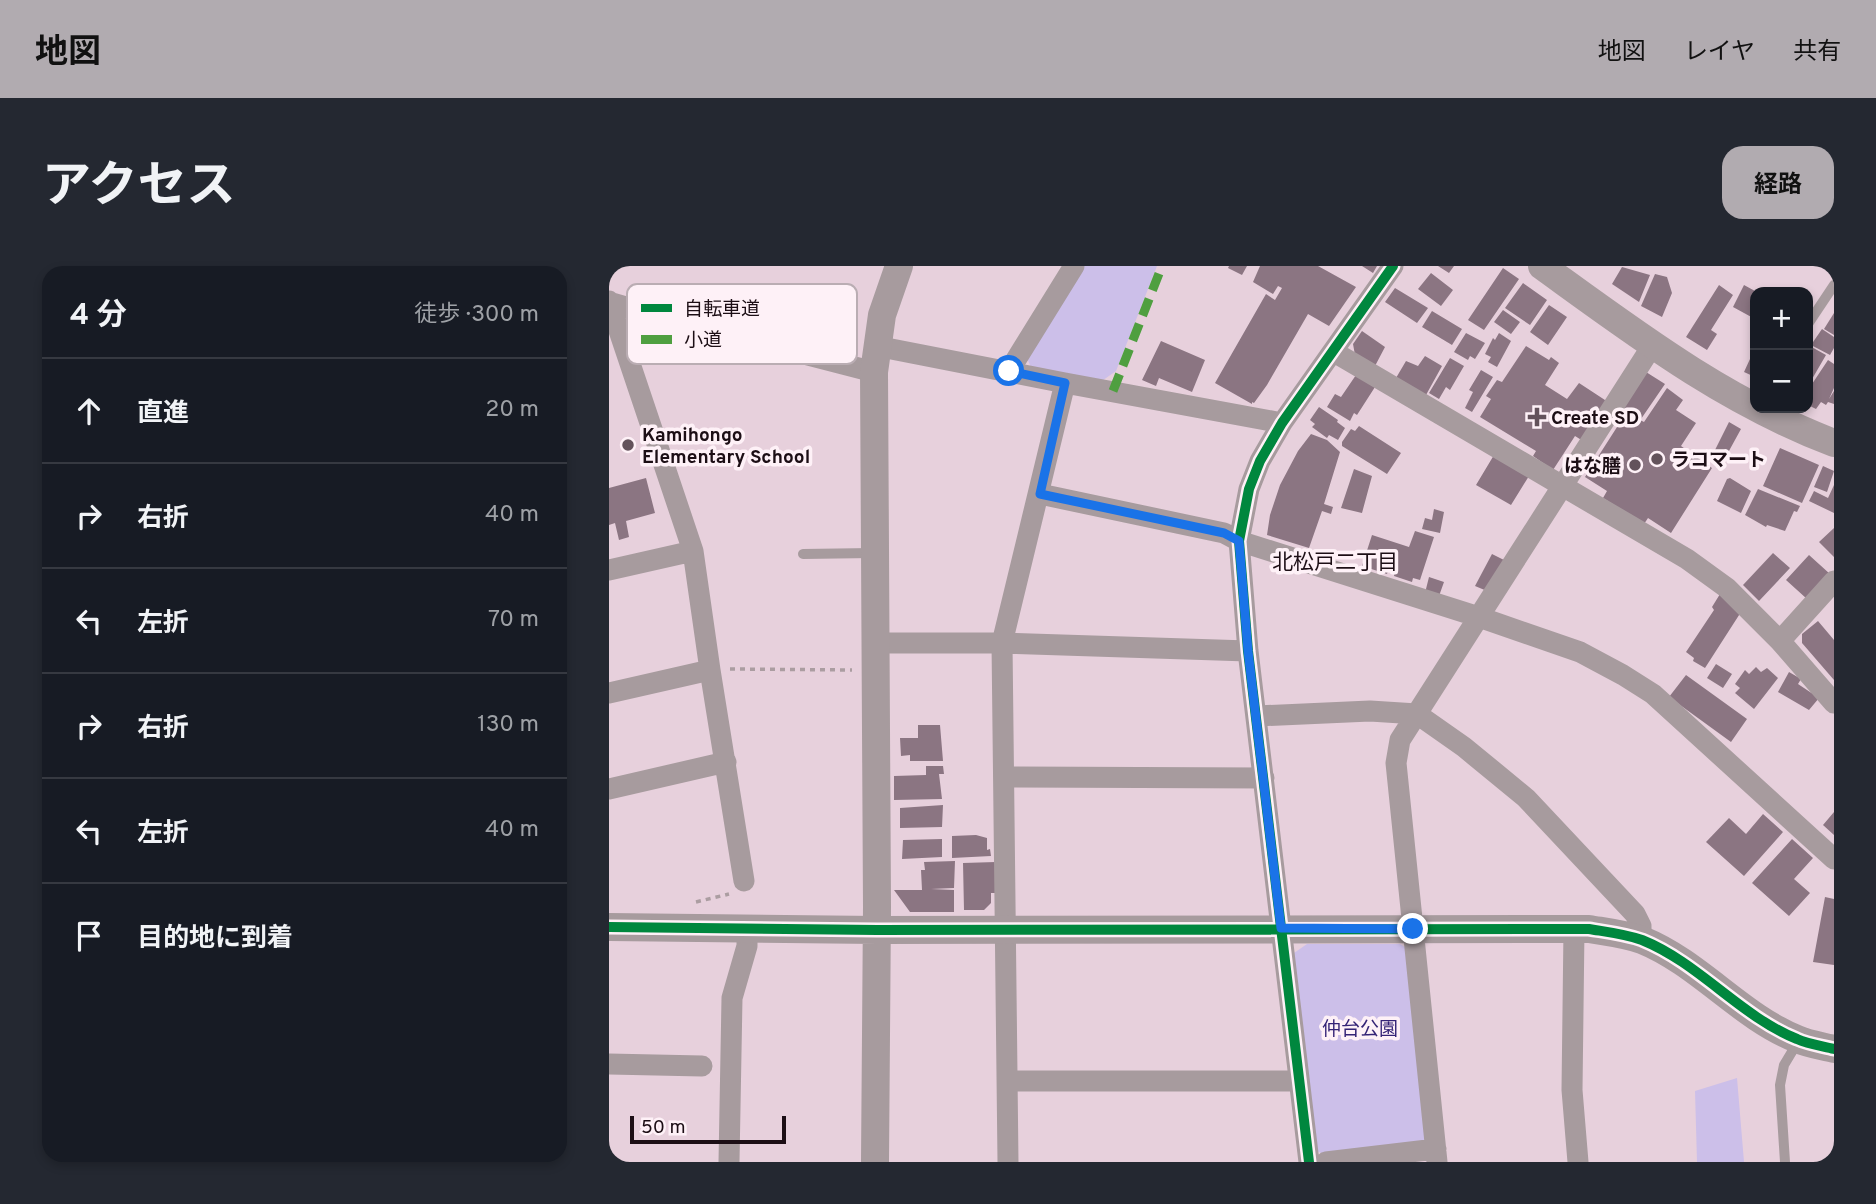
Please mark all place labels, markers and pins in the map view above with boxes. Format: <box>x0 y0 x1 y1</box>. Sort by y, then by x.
place label: Create SD <box>1551 407 1639 431</box>
marker: Create SD <box>1529 409 1545 425</box>
place label: Kamihongo Elementary School <box>642 424 810 470</box>
marker: Kamihongo Elementary School <box>620 437 636 453</box>
place label: ラコマート <box>1671 449 1766 473</box>
marker: ラコマート <box>1649 451 1665 467</box>
place label: はな膳 <box>1564 455 1621 479</box>
marker: はな膳 <box>1627 457 1643 473</box>

